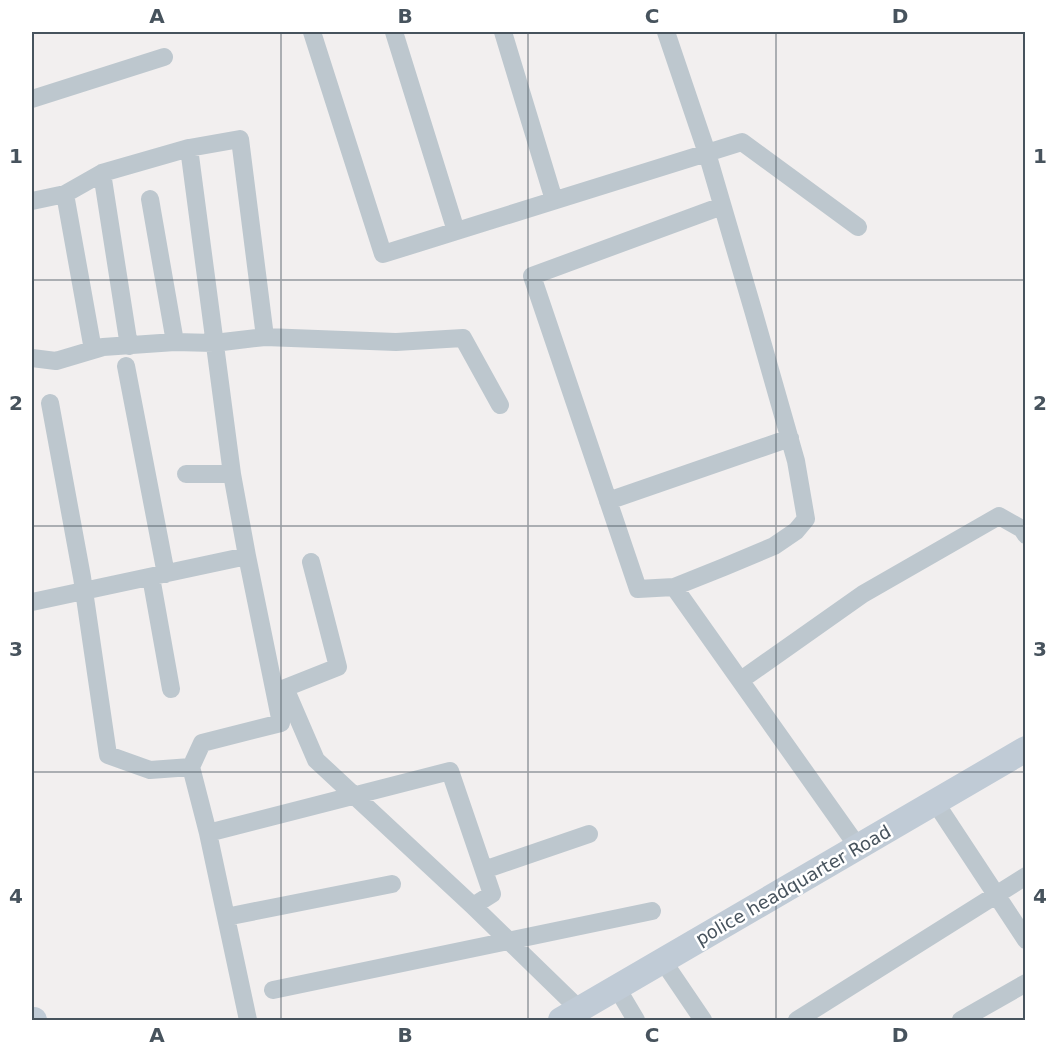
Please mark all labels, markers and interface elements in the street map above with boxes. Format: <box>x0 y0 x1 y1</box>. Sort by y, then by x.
text: A <box>149 4 165 28</box>
text: B <box>397 4 413 28</box>
text: C <box>645 4 659 28</box>
text: D <box>892 4 908 28</box>
text: 1 <box>9 144 23 168</box>
text: 1 <box>1033 144 1047 168</box>
text: 2 <box>9 391 23 415</box>
text: 2 <box>1033 391 1047 415</box>
text: 3 <box>9 637 23 661</box>
text: 3 <box>1033 637 1047 661</box>
street label: police headquarter Road <box>692 820 894 950</box>
text: 4 <box>9 884 23 908</box>
text: 4 <box>1033 884 1047 908</box>
text: A <box>149 1023 165 1047</box>
text: B <box>397 1023 413 1047</box>
text: C <box>645 1023 659 1047</box>
text: D <box>892 1023 908 1047</box>

